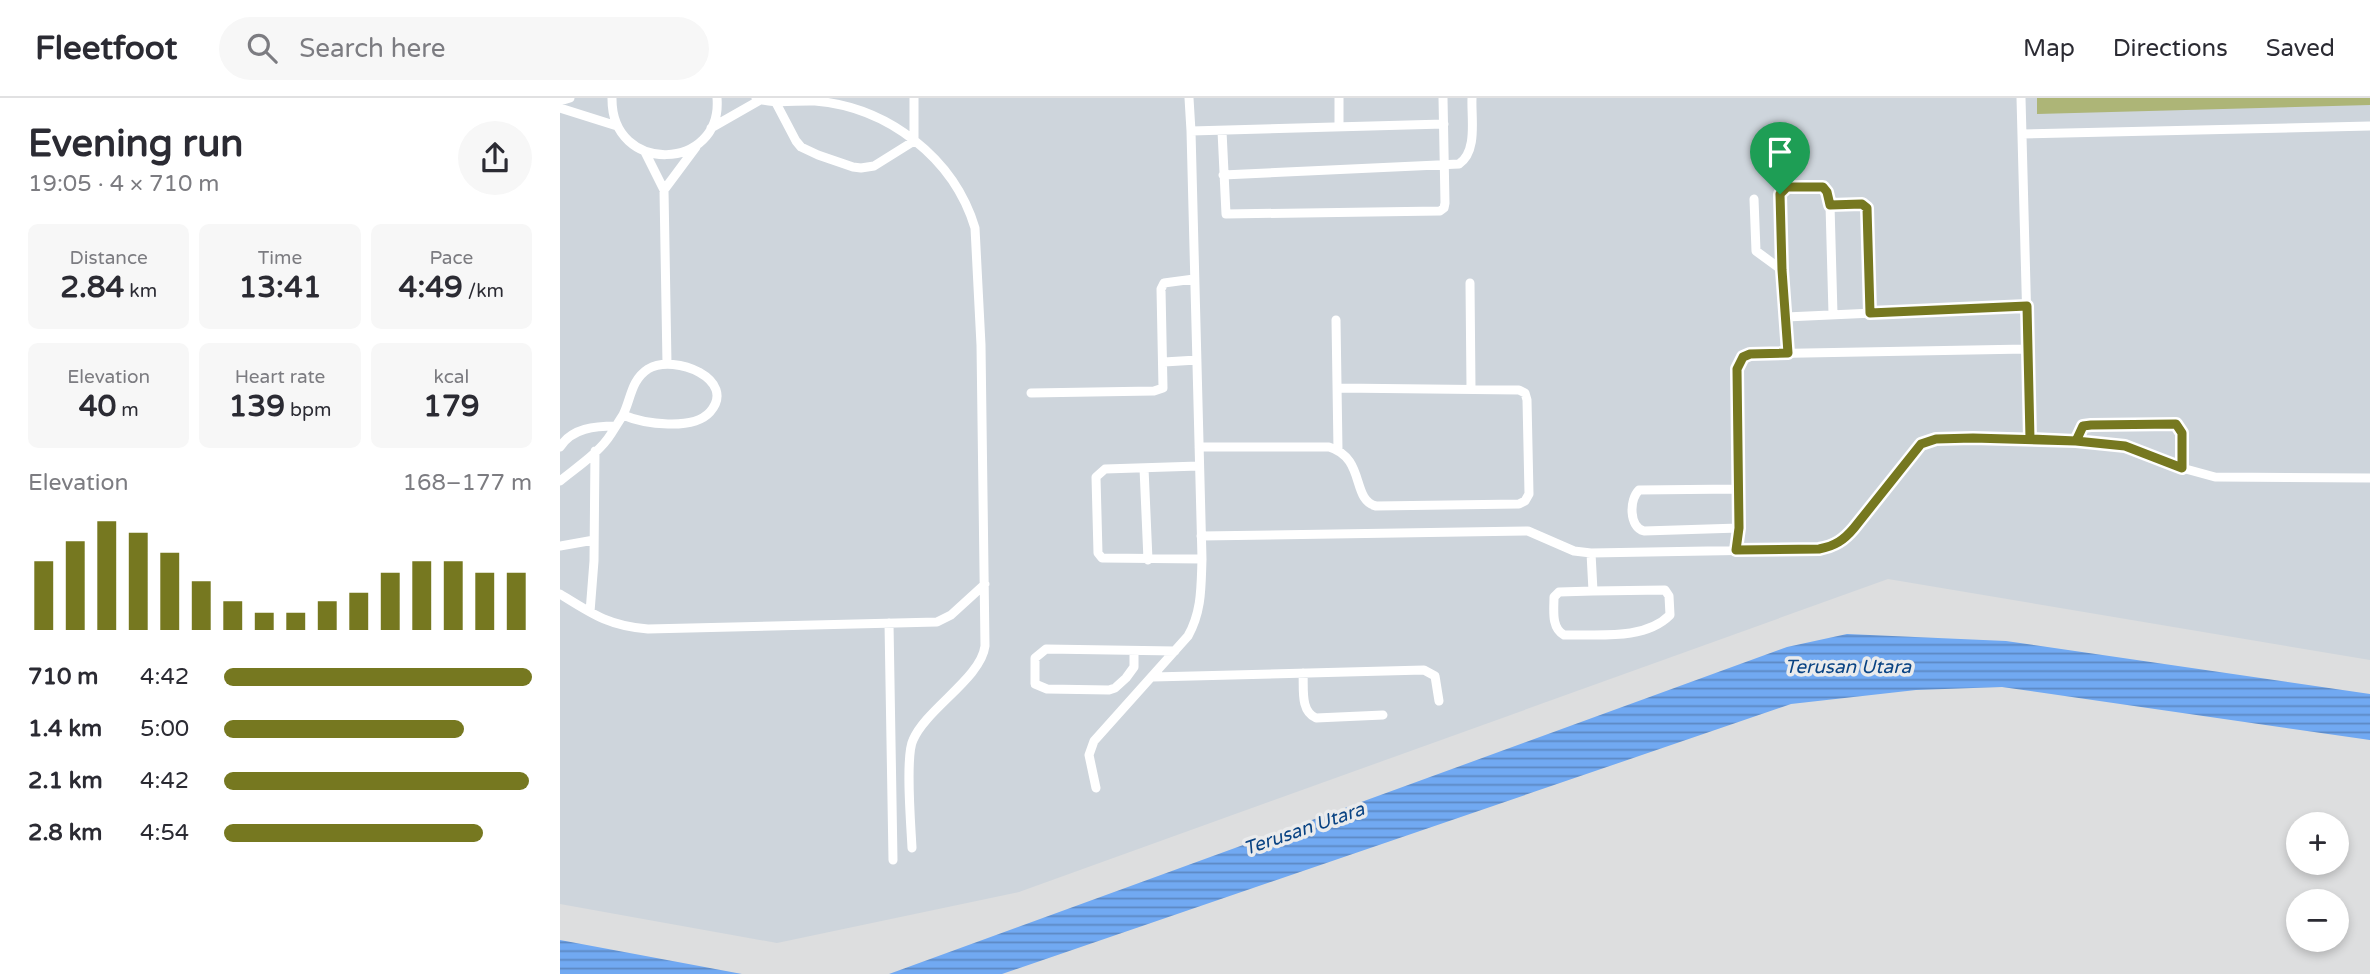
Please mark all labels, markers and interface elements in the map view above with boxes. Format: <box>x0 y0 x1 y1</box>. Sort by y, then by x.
search box <box>219 17 709 80</box>
text: Fleetfoot <box>35 29 177 68</box>
icon: search <box>243 29 281 67</box>
text: Search here <box>299 33 445 64</box>
text: Map <box>2023 34 2075 63</box>
text: Directions <box>2113 34 2228 63</box>
text: Saved <box>2266 34 2335 63</box>
text: Evening run <box>28 121 243 167</box>
button: share <box>458 121 532 195</box>
pin <box>1750 122 1810 194</box>
icon: arrive <box>1761 133 1799 171</box>
text: 19:05 · 4 × 710 m <box>28 170 219 198</box>
text: Distance <box>70 247 148 269</box>
text: Time <box>258 247 302 269</box>
text: Pace <box>429 247 473 269</box>
text: 2.84 <box>60 269 124 306</box>
text: 13:41 <box>238 269 322 306</box>
text: 4:49 <box>399 269 463 306</box>
text: km <box>124 280 157 302</box>
text: /km <box>463 280 504 302</box>
text: Elevation <box>67 366 150 388</box>
text: Heart rate <box>235 366 325 388</box>
text: kcal <box>433 366 469 388</box>
text: 40 <box>79 388 116 425</box>
text: 139 <box>229 388 285 425</box>
text: 179 <box>423 388 480 425</box>
text: m <box>116 399 139 421</box>
text: bpm <box>285 399 331 421</box>
text: Elevation <box>28 469 129 497</box>
text: 168–177 m <box>403 469 532 497</box>
water label: Terusan Utara <box>1785 656 1913 678</box>
text: 710 m <box>28 663 98 691</box>
text: 4:42 <box>140 663 189 691</box>
text: 1.4 km <box>28 715 102 743</box>
text: 5:00 <box>140 715 189 743</box>
text: 2.1 km <box>28 767 103 795</box>
text: 4:42 <box>140 767 189 795</box>
water label: Terusan Utara <box>1241 798 1369 860</box>
map controls <box>2286 812 2349 952</box>
button: + <box>2286 812 2349 875</box>
text: 2.8 km <box>28 819 102 847</box>
text: 4:54 <box>140 819 189 847</box>
button: − <box>2286 889 2349 952</box>

